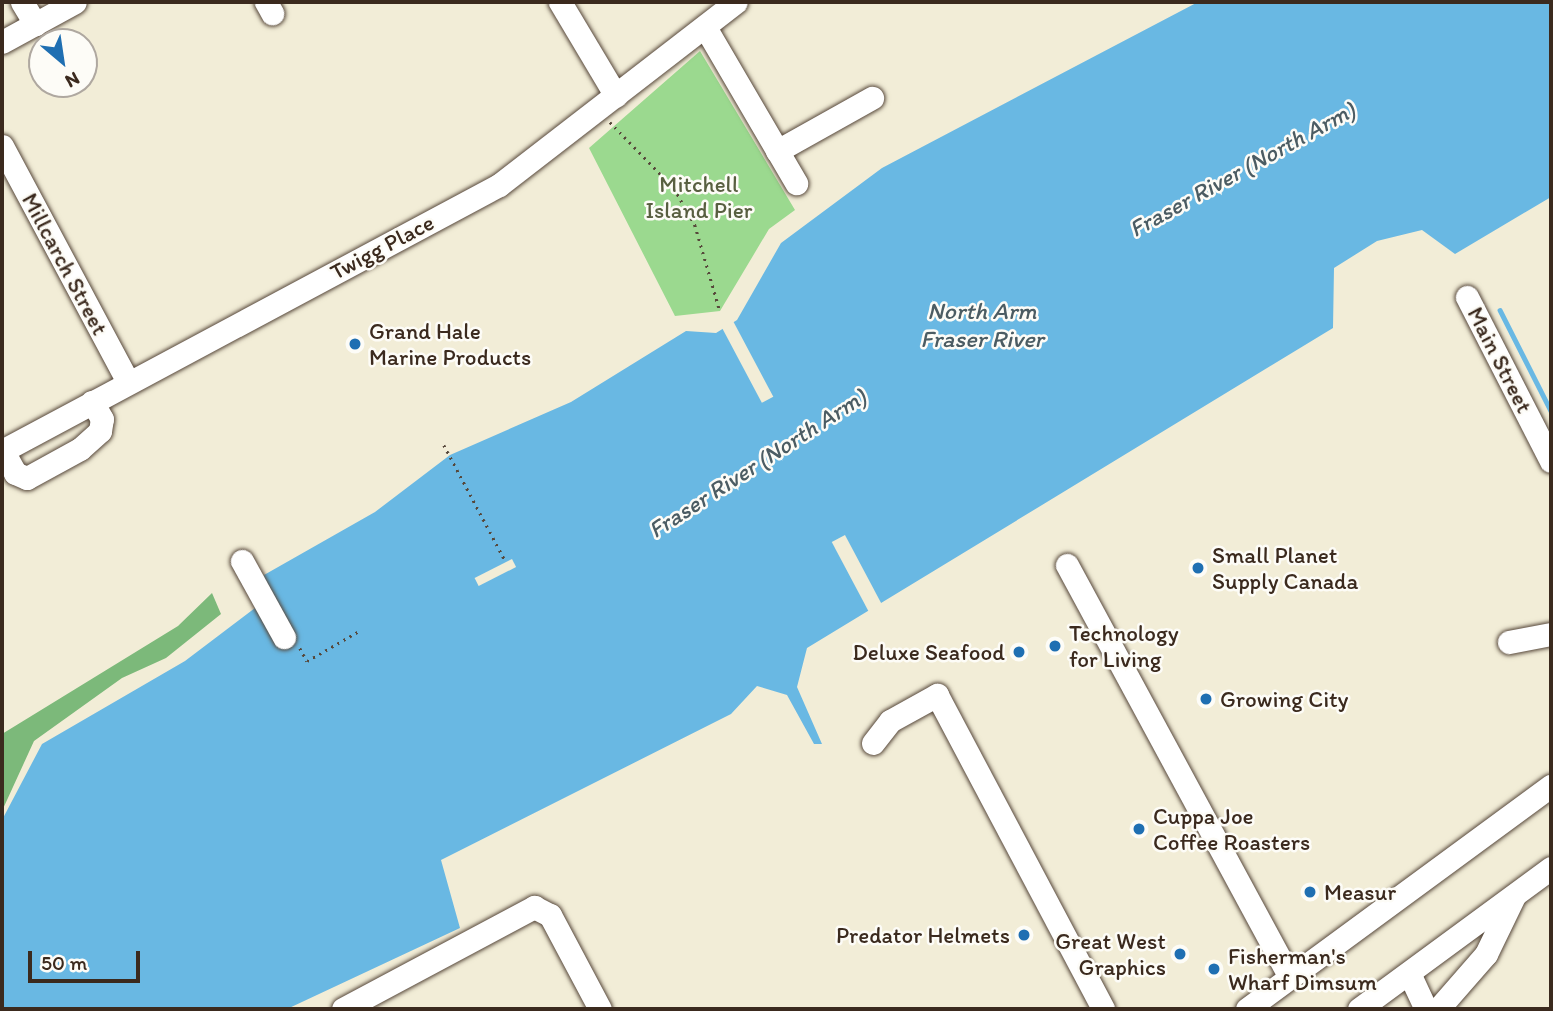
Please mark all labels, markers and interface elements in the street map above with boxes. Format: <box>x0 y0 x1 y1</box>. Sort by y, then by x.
north arrow <box>28 28 98 98</box>
text: N <box>61 67 84 93</box>
water label: Fraser River (North Arm) <box>1124 95 1360 243</box>
park label: Mitchell Island Pier <box>645 170 753 224</box>
street label: Millcarch Street <box>16 188 114 340</box>
street label: Twigg Place <box>325 208 439 286</box>
water label: North Arm Fraser River <box>920 297 1044 353</box>
street label: Main Street <box>1462 303 1538 417</box>
place label: Grand Hale Marine Products <box>369 317 531 371</box>
marker: Grand Hale Marine Products <box>347 336 363 352</box>
water label: Fraser River (North Arm) <box>643 382 871 544</box>
place label: Small Planet Supply Canada <box>1212 541 1359 595</box>
marker: Small Planet Supply Canada <box>1190 560 1206 576</box>
place label: Technology for Living <box>1069 619 1179 673</box>
place label: Deluxe Seafood <box>853 638 1005 666</box>
marker: Technology for Living <box>1047 638 1063 654</box>
marker: Deluxe Seafood <box>1011 644 1027 660</box>
place label: Growing City <box>1220 685 1348 713</box>
marker: Growing City <box>1198 691 1214 707</box>
place label: Cuppa Joe Coffee Roasters <box>1153 802 1310 856</box>
marker: Cuppa Joe Coffee Roasters <box>1131 821 1147 837</box>
place label: Measur <box>1324 878 1396 906</box>
marker: Measur <box>1302 884 1318 900</box>
place label: Predator Helmets <box>837 921 1010 949</box>
marker: Predator Helmets <box>1016 927 1032 943</box>
place label: Great West Graphics <box>1056 927 1166 981</box>
scale bar <box>32 937 144 981</box>
place label: Fisherman's Wharf Dimsum <box>1228 942 1377 996</box>
marker: Great West Graphics <box>1172 946 1188 962</box>
text: 50 m <box>41 950 87 975</box>
marker: Fisherman's Wharf Dimsum <box>1206 961 1222 977</box>

